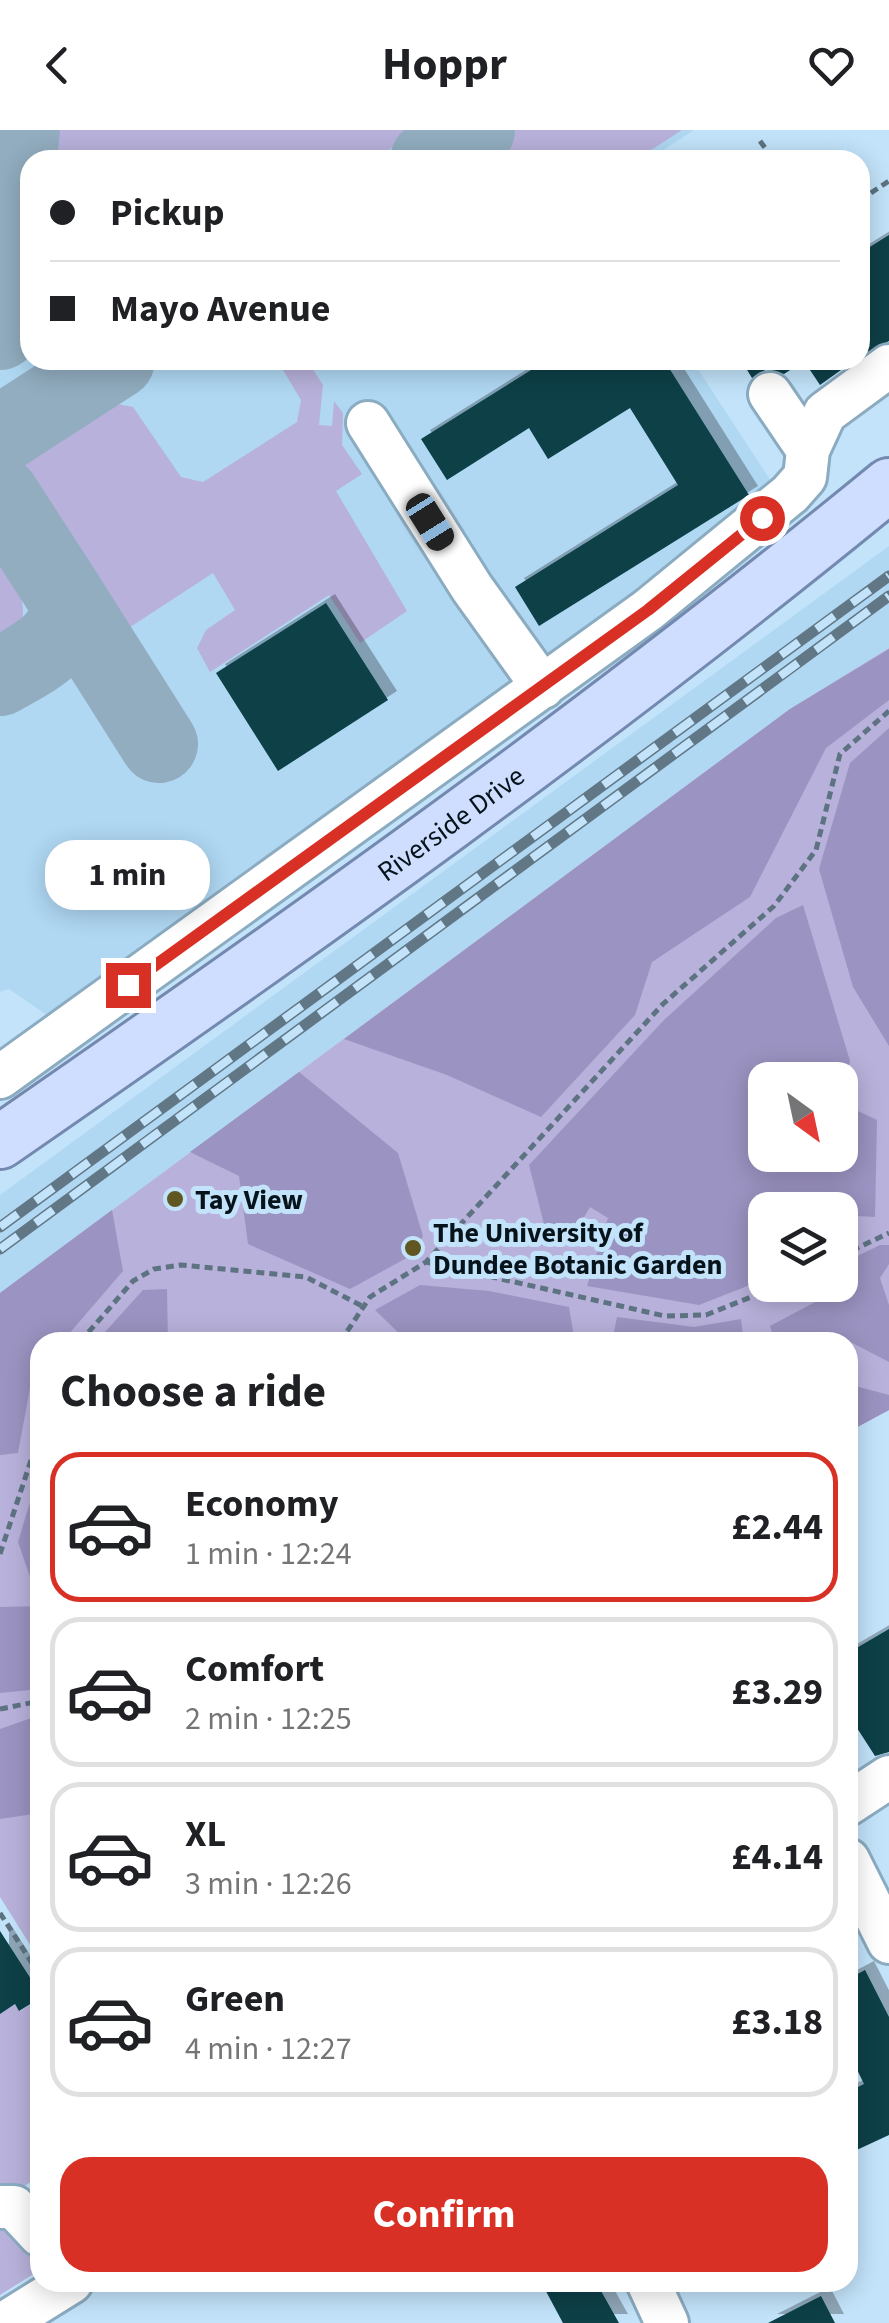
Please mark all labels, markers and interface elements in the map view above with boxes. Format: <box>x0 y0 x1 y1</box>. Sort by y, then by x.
text: Hoppr <box>382 33 507 97</box>
icon: back <box>30 38 85 93</box>
icon: heart <box>804 38 859 93</box>
text: Pickup <box>110 186 224 240</box>
text: Mayo Avenue <box>110 282 331 336</box>
car <box>401 489 459 555</box>
route start <box>740 496 785 541</box>
street label: Riverside Drive <box>369 756 533 891</box>
callout: 1 min <box>46 840 210 910</box>
text: 1 min <box>89 852 166 898</box>
route end <box>106 963 151 1008</box>
north arrow <box>748 1062 858 1172</box>
map controls <box>748 1062 858 1302</box>
place label: Tay View <box>195 1180 303 1220</box>
marker: Tay View <box>164 1188 186 1210</box>
button: layers <box>748 1192 858 1302</box>
place label: The University of Dundee Botanic Garden <box>433 1213 723 1285</box>
marker: The University of Dundee Botanic Garden <box>402 1237 424 1259</box>
text: Choose a ride <box>60 1360 326 1424</box>
text: Economy <box>185 1477 338 1531</box>
icon: car <box>65 1482 155 1572</box>
text: £2.44 <box>731 1500 823 1554</box>
text: 1 min · 12:24 <box>185 1531 352 1577</box>
text: Comfort <box>185 1642 324 1696</box>
icon: car <box>65 1647 155 1737</box>
text: £3.29 <box>731 1665 823 1719</box>
text: 2 min · 12:25 <box>185 1696 352 1742</box>
text: XL <box>185 1807 226 1861</box>
icon: car <box>65 1812 155 1902</box>
text: £4.14 <box>731 1830 823 1884</box>
text: 3 min · 12:26 <box>185 1861 352 1907</box>
text: Green <box>185 1972 285 2026</box>
icon: car <box>65 1977 155 2067</box>
text: £3.18 <box>731 1995 823 2049</box>
text: 4 min · 12:27 <box>185 2026 352 2072</box>
button: Confirm <box>60 2157 828 2272</box>

